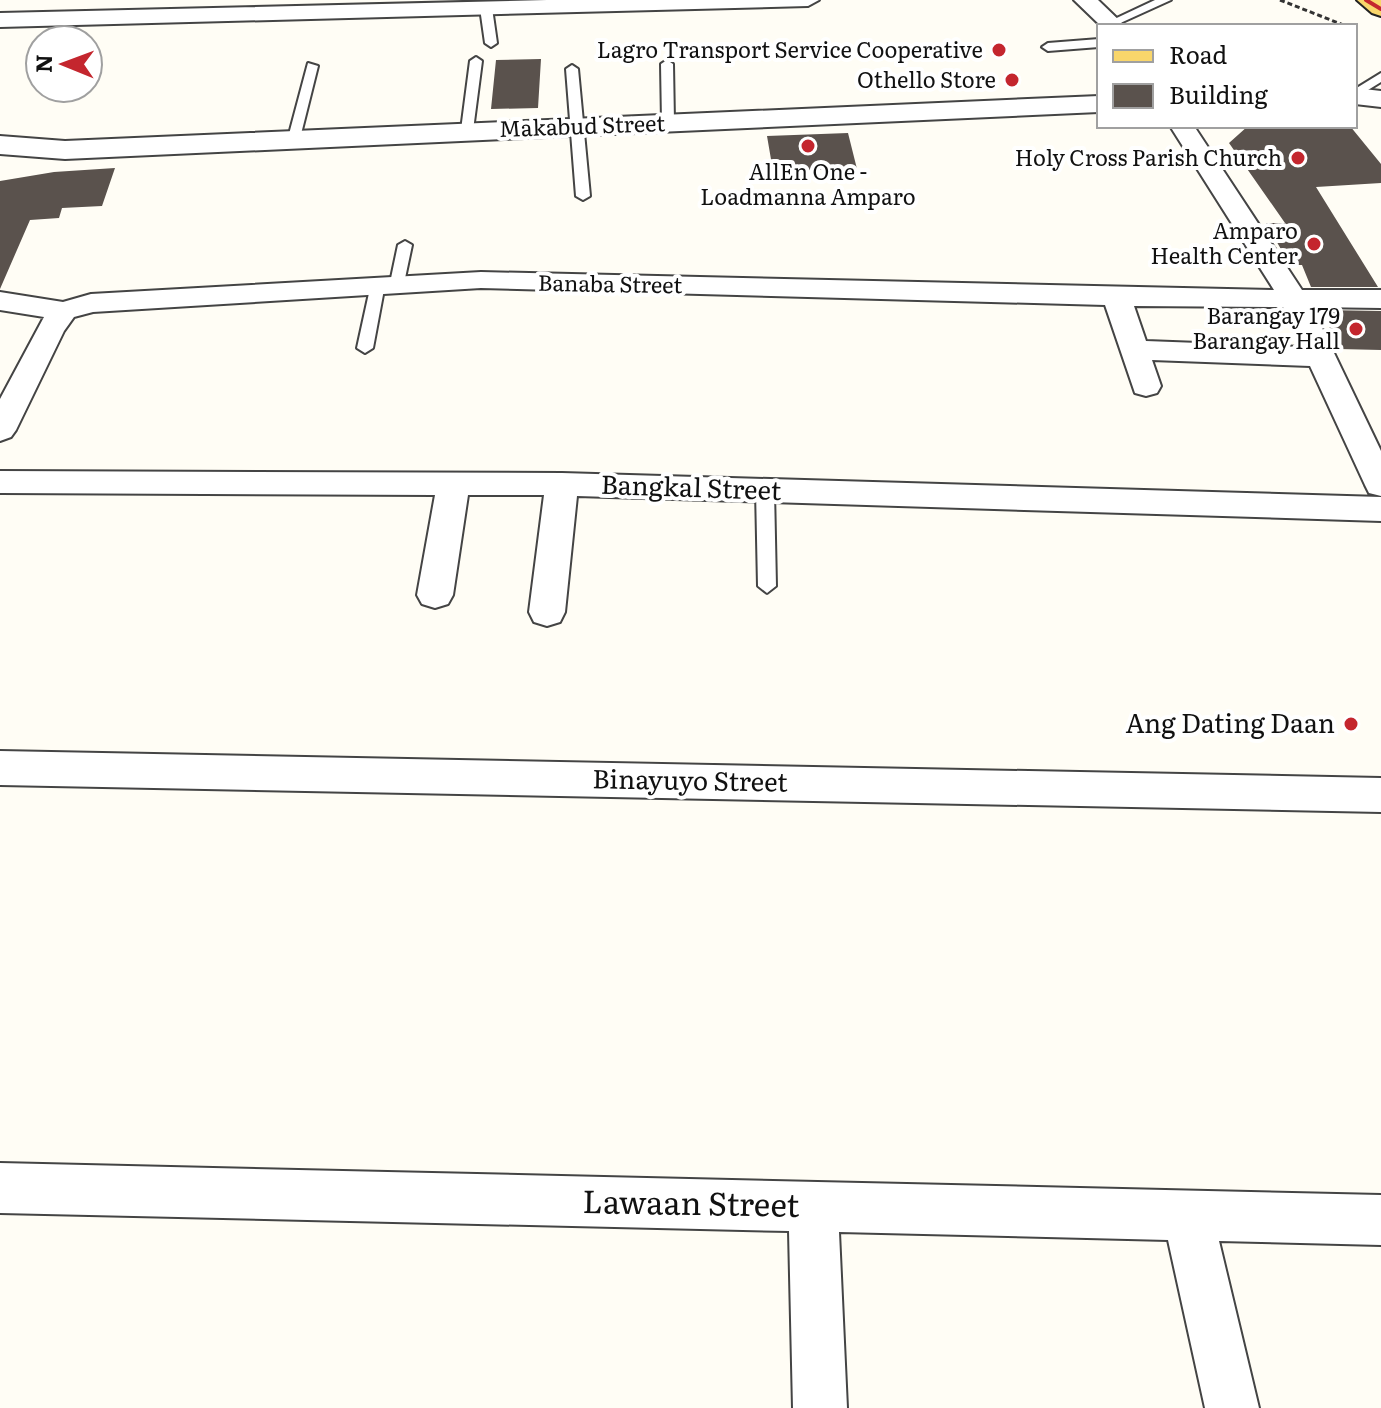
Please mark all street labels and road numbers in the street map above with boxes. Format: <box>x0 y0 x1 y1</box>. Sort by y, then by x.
street label: Makabud Street <box>498 105 666 144</box>
street label: Banaba Street <box>538 265 683 300</box>
street label: Bangkal Street <box>600 463 782 508</box>
street label: Binayuyo Street <box>592 757 789 800</box>
street label: Lawaan Street <box>582 1175 800 1227</box>

